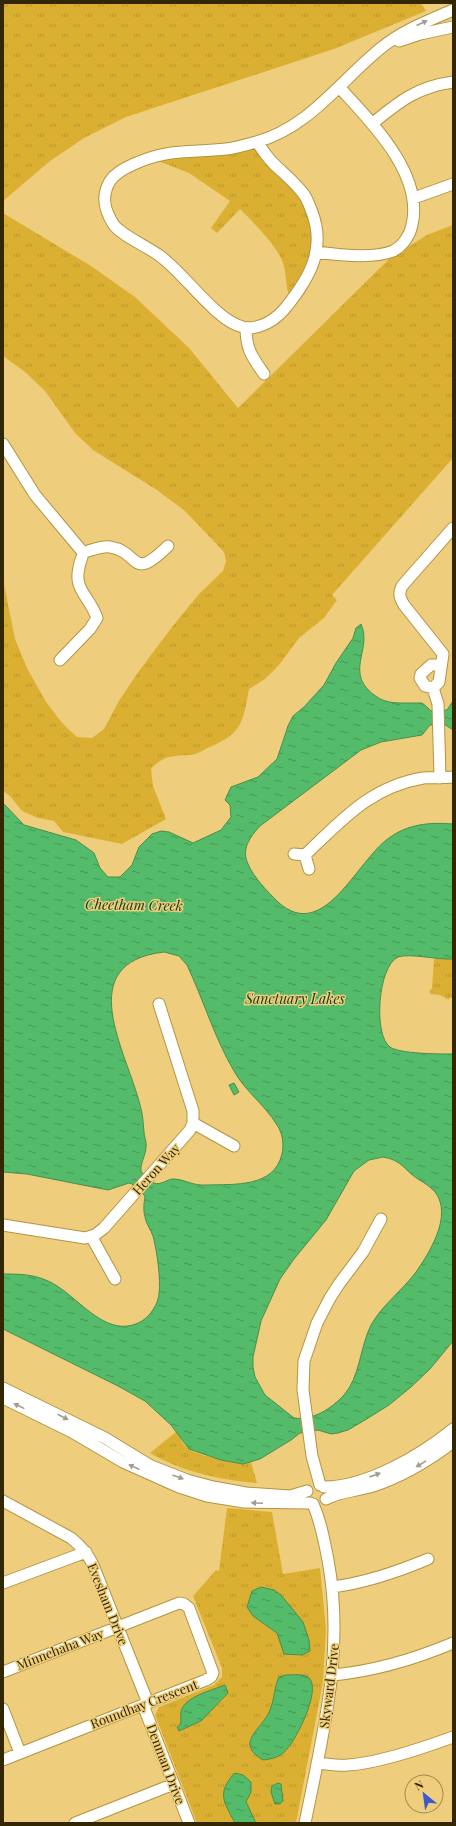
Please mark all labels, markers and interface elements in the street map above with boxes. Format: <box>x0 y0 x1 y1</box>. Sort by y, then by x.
one-way arrow <box>416 20 428 26</box>
water label: Cheetham Creek <box>85 894 183 915</box>
water label: Sanctuary Lakes <box>244 989 345 1008</box>
street label: Heron Way <box>128 1139 183 1198</box>
one-way arrow <box>13 1403 25 1409</box>
one-way arrow <box>57 1414 69 1420</box>
one-way arrow <box>416 1460 426 1468</box>
one-way arrow <box>128 1464 139 1470</box>
one-way arrow <box>370 1471 382 1477</box>
one-way arrow <box>173 1475 185 1481</box>
one-way arrow <box>251 1499 263 1506</box>
street label: Evesham Drive <box>84 1560 133 1648</box>
street label: Minnehaha Way <box>14 1624 106 1673</box>
street label: Skyward Drive <box>315 1642 342 1729</box>
street label: Roundhay Crescent <box>88 1675 200 1732</box>
street label: Denman Drive <box>143 1721 190 1807</box>
north arrow <box>404 1774 444 1814</box>
text: N <box>412 1776 426 1793</box>

